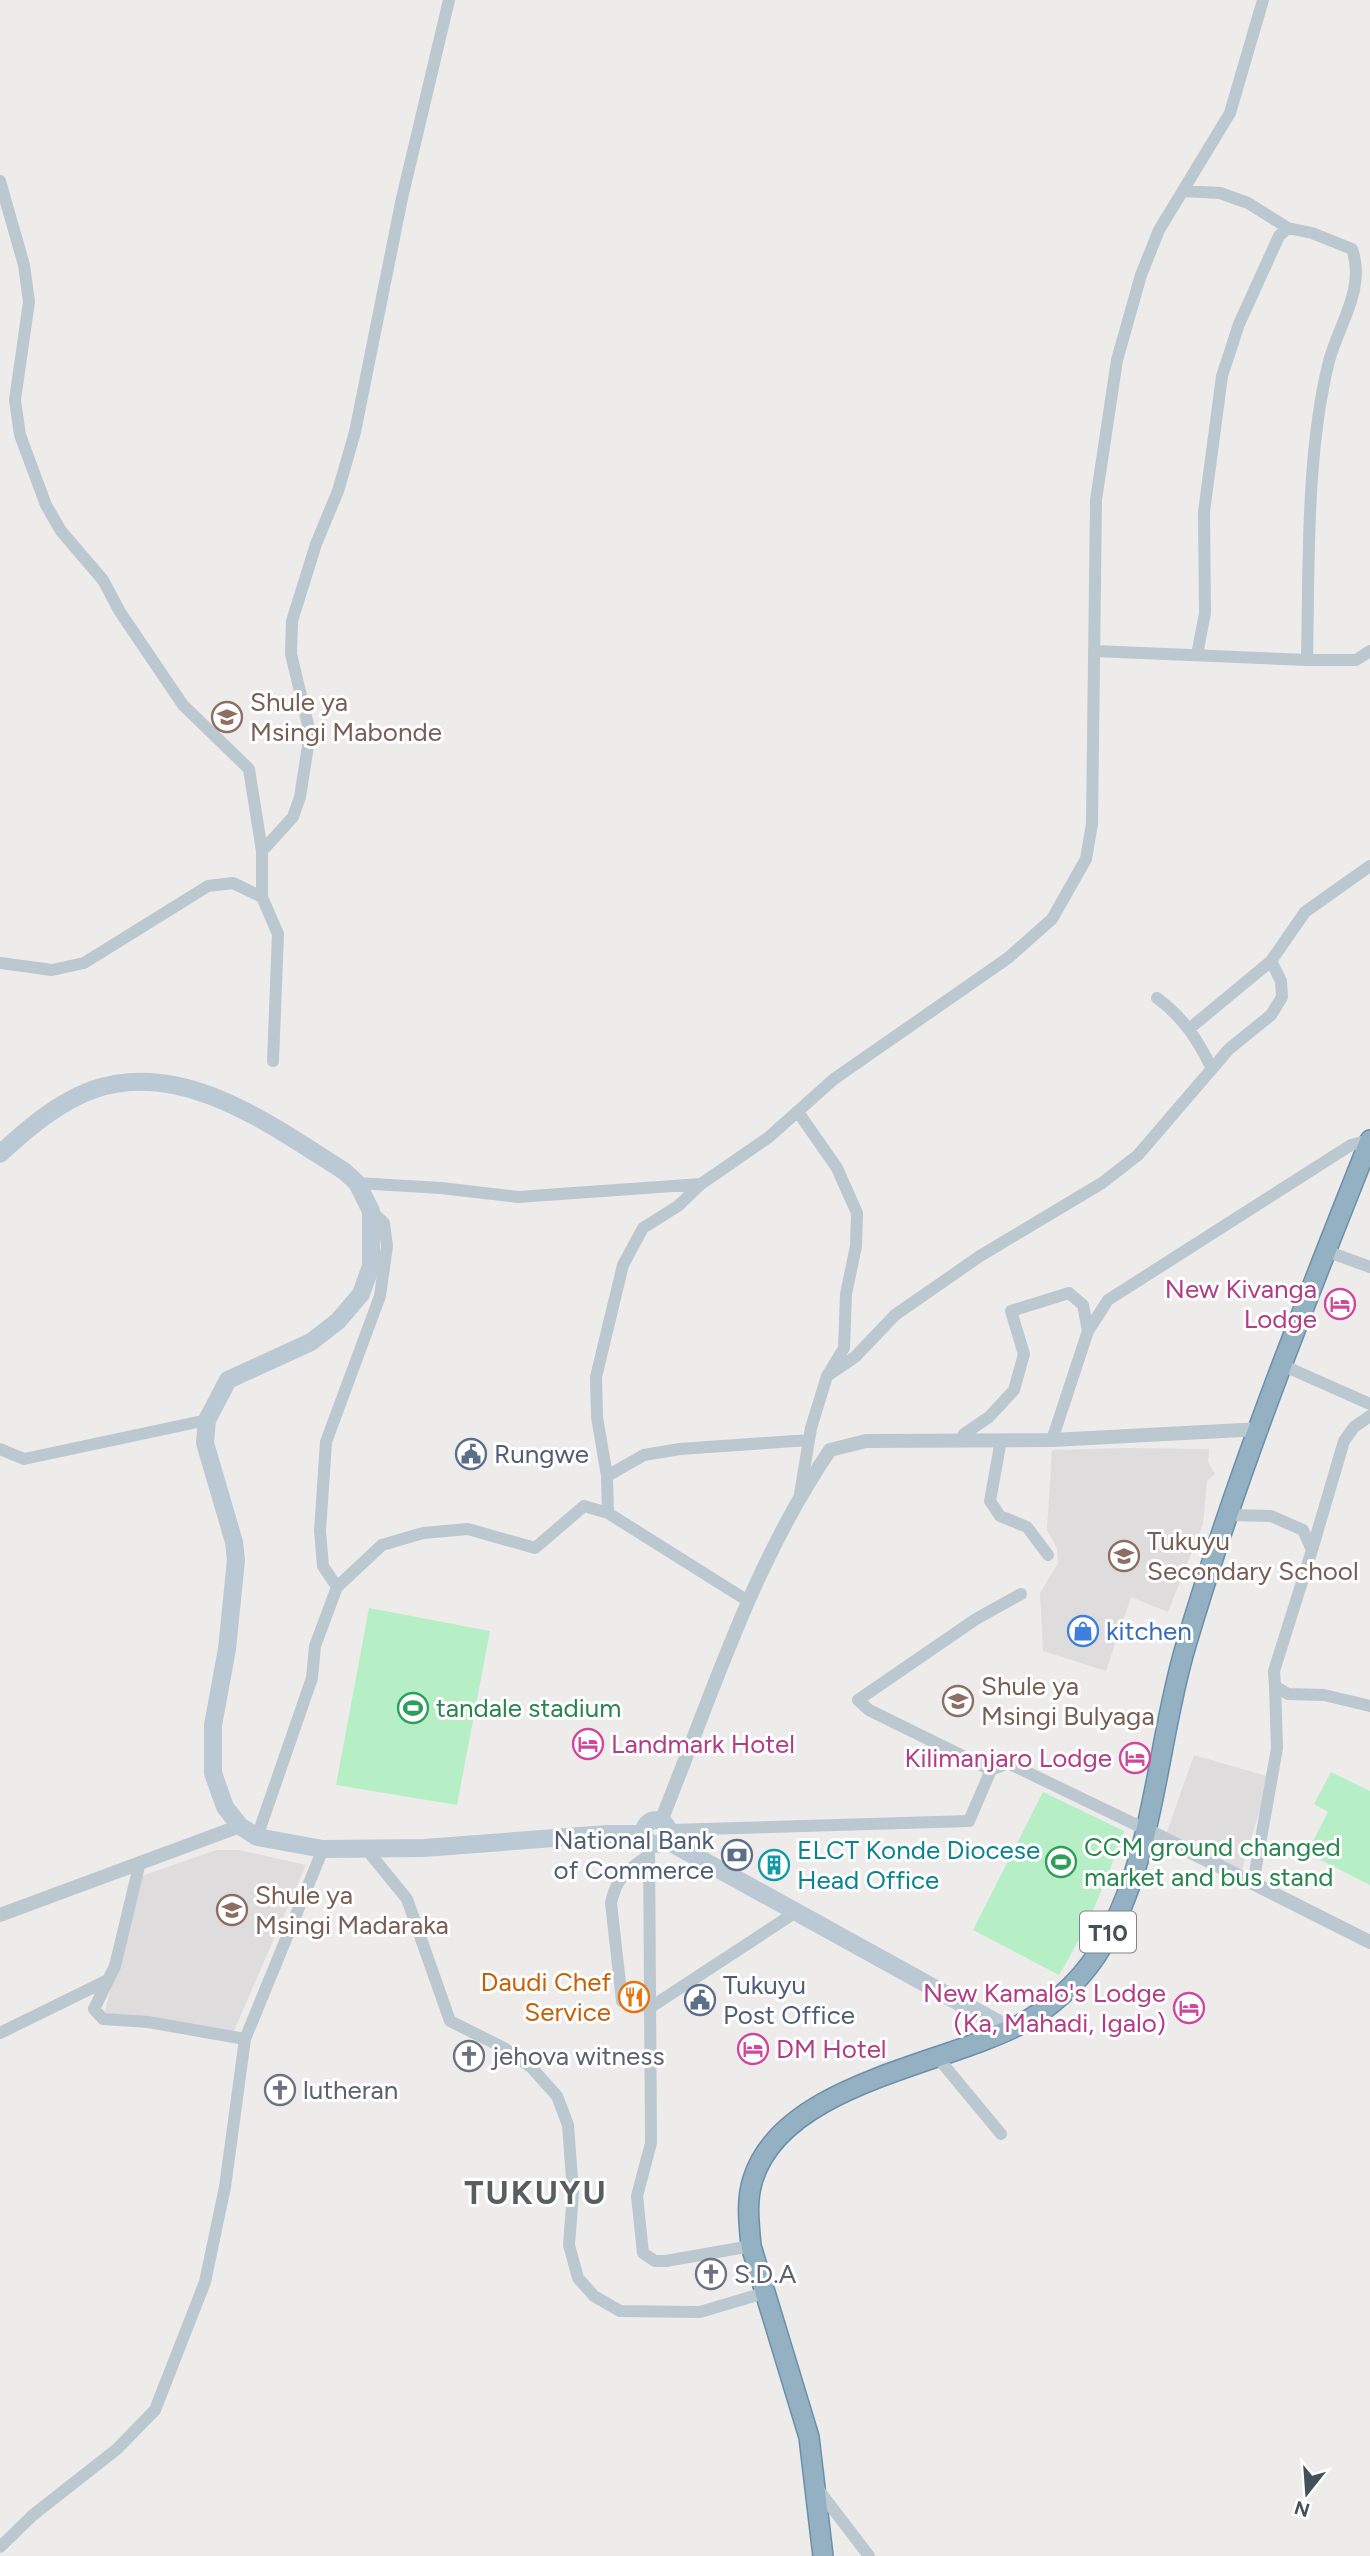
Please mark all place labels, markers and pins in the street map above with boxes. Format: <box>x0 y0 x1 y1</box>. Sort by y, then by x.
place label: Shule ya Msingi Mabonde <box>250 686 442 748</box>
school or university icon: Shule ya Msingi Mabonde <box>210 700 244 734</box>
place label: New Kivanga Lodge <box>1165 1273 1317 1335</box>
hotel icon: New Kivanga Lodge <box>1323 1287 1357 1321</box>
public building icon: Rungwe <box>454 1437 488 1471</box>
place label: Rungwe <box>494 1438 589 1470</box>
place label: Tukuyu Secondary School <box>1147 1525 1359 1587</box>
school or university icon: Tukuyu Secondary School <box>1107 1539 1141 1573</box>
shop icon: kitchen <box>1066 1614 1100 1648</box>
place label: kitchen <box>1106 1615 1192 1647</box>
place label: Shule ya Msingi Bulyaga <box>981 1670 1155 1732</box>
school or university icon: Shule ya Msingi Bulyaga <box>941 1684 975 1718</box>
sports icon: tandale stadium <box>396 1691 430 1725</box>
place label: tandale stadium <box>436 1692 621 1724</box>
hotel icon: Landmark Hotel <box>571 1727 605 1761</box>
place label: Landmark Hotel <box>611 1728 795 1760</box>
hotel icon: Kilimanjaro Lodge <box>1118 1741 1152 1775</box>
place label: Kilimanjaro Lodge <box>905 1742 1112 1774</box>
place label: National Bank of Commerce <box>554 1824 714 1886</box>
place label: CCM ground changed market and bus stand <box>1084 1831 1341 1893</box>
place label: ELCT Konde Diocese Head Office <box>797 1834 1040 1896</box>
bank icon: National Bank of Commerce <box>720 1838 754 1872</box>
sports icon: CCM ground changed market and bus stand <box>1044 1845 1078 1879</box>
building icon: ELCT Konde Diocese Head Office <box>757 1848 791 1882</box>
place label: Shule ya Msingi Madaraka <box>255 1879 449 1941</box>
school or university icon: Shule ya Msingi Madaraka <box>215 1893 249 1927</box>
place label: Daudi Chef Service <box>481 1966 611 2028</box>
place label: Tukuyu Post Office <box>723 1969 855 2031</box>
place label: New Kamalo's Lodge (Ka, Mahadi, Igalo) <box>923 1977 1166 2039</box>
restaurant icon: Daudi Chef Service <box>617 1980 651 2014</box>
public building icon: Tukuyu Post Office <box>683 1983 717 2017</box>
hotel icon: New Kamalo's Lodge (Ka, Mahadi, Igalo) <box>1172 1991 1206 2025</box>
hotel icon: DM Hotel <box>736 2032 770 2066</box>
place label: DM Hotel <box>776 2033 887 2065</box>
church icon: jehova witness <box>452 2039 486 2073</box>
place label: jehova witness <box>490 2040 665 2072</box>
church icon: lutheran <box>263 2073 297 2107</box>
place label: lutheran <box>303 2074 398 2106</box>
church icon: S.D.A <box>694 2257 728 2291</box>
place label: S.D.A <box>734 2258 797 2290</box>

